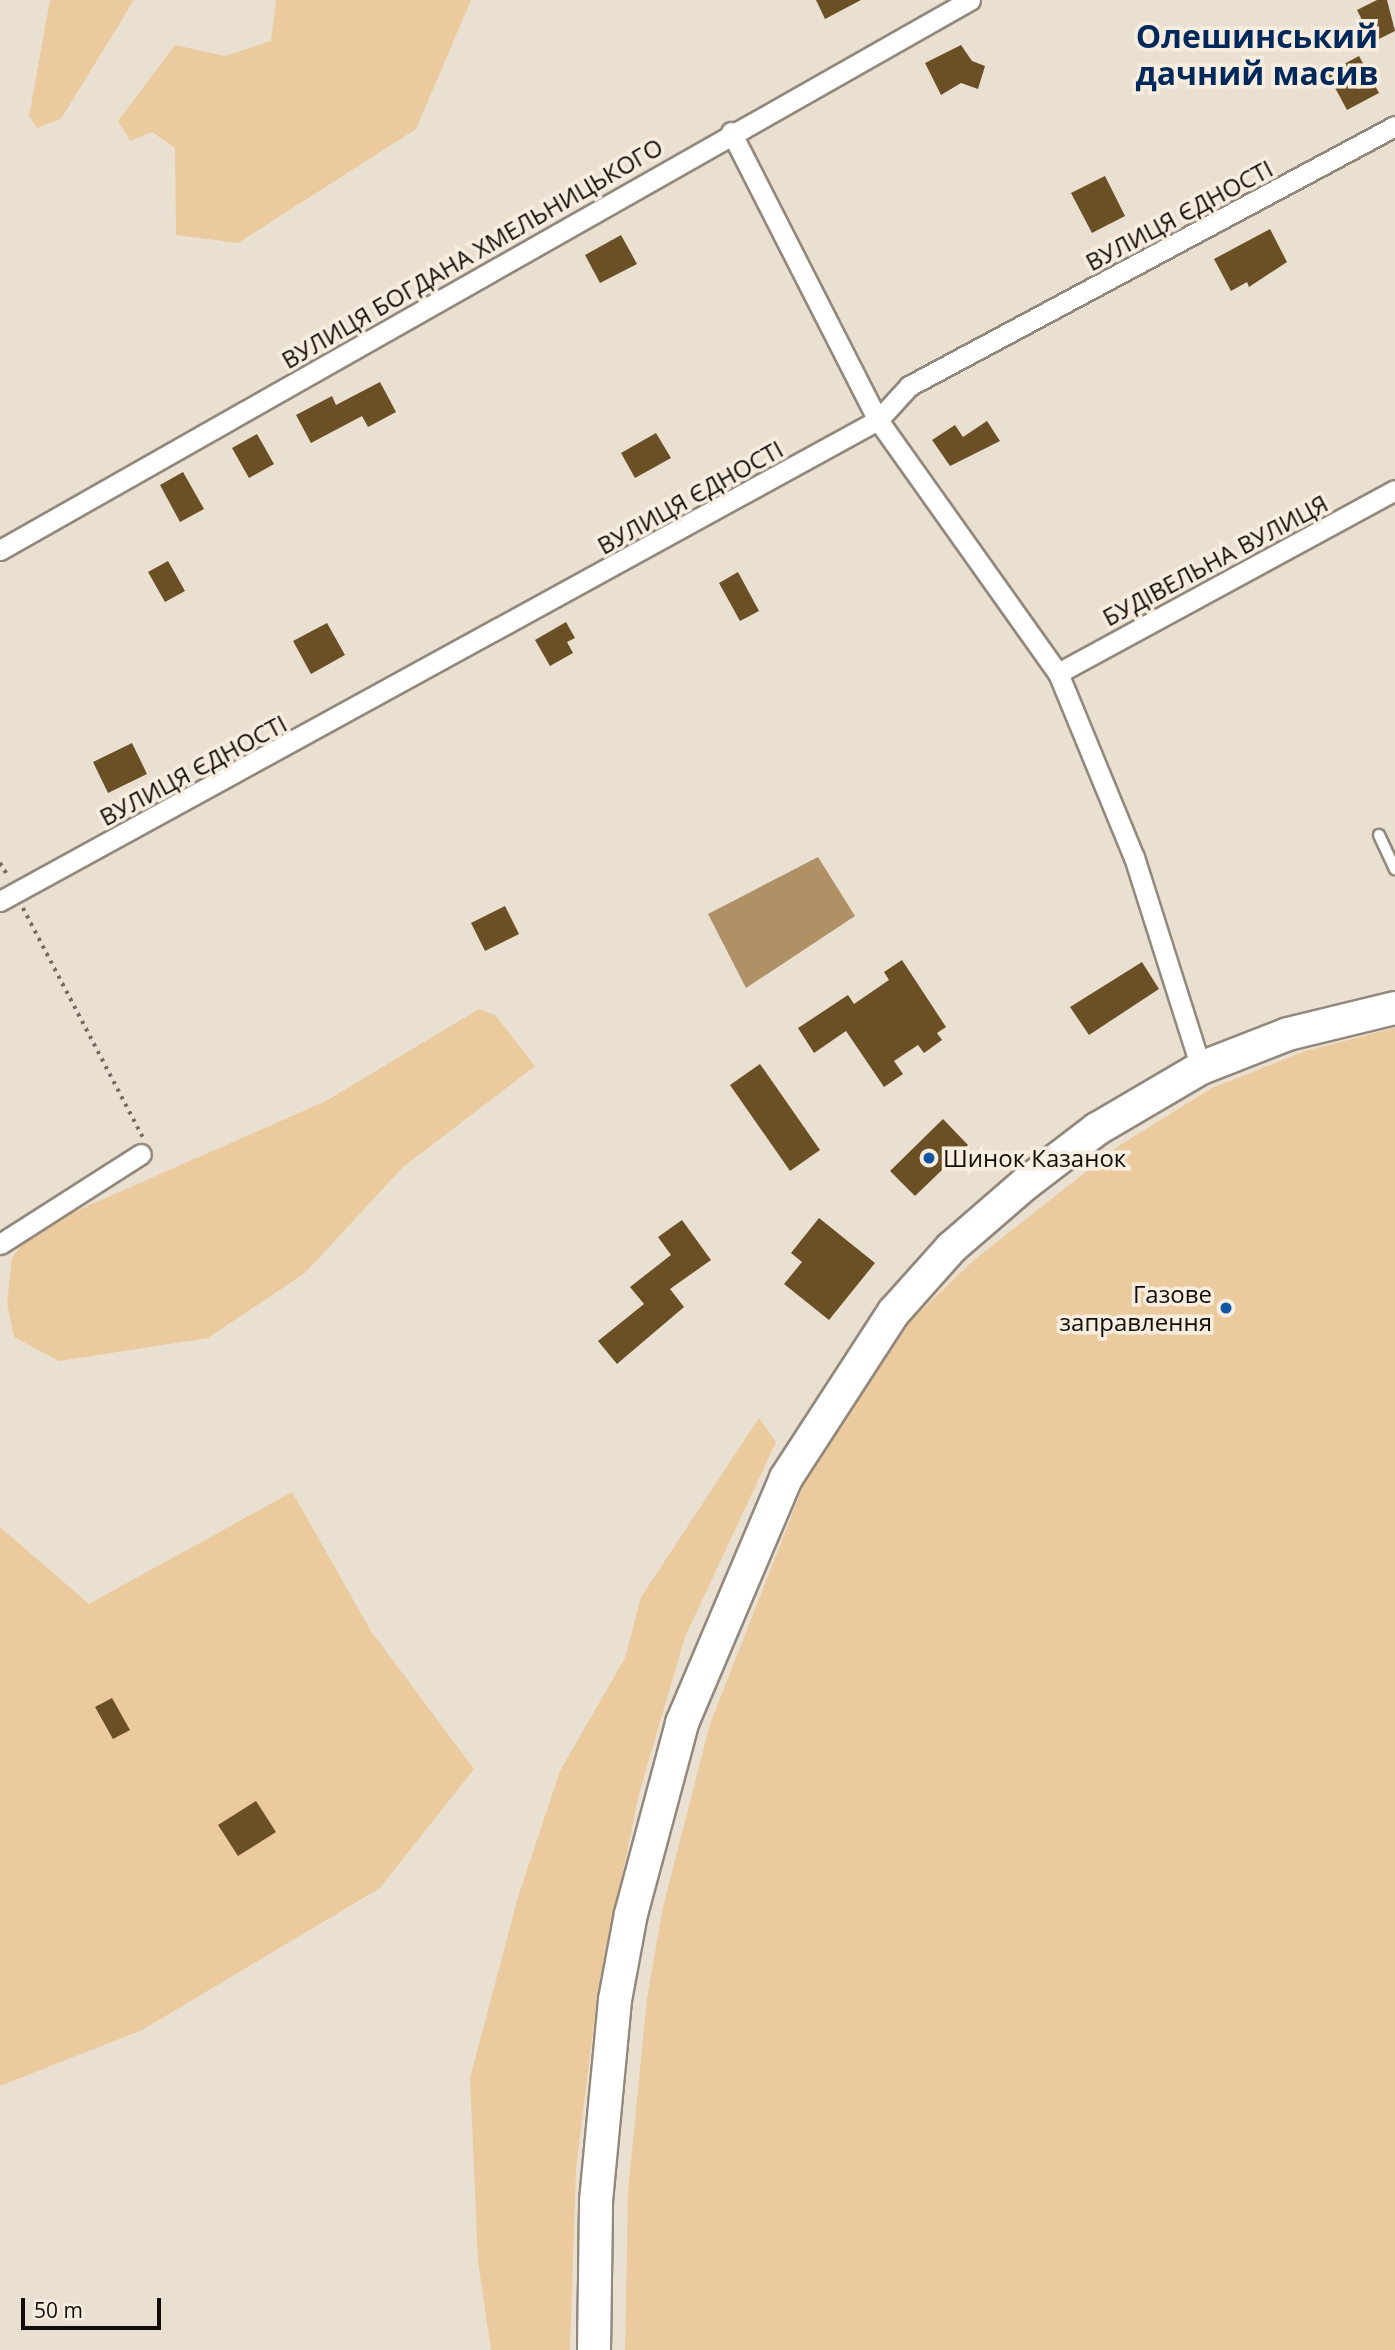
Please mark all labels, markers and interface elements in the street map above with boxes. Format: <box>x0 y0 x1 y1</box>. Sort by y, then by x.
district label: Олешинський дачний масив <box>1135 18 1379 93</box>
street label: ВУЛИЦЯ БОГДАНА ХМЕЛЬНИЦЬКОГО <box>276 132 668 374</box>
street label: ВУЛИЦЯ ЄДНОСТІ <box>1081 154 1277 276</box>
street label: ВУЛИЦЯ ЄДНОСТІ <box>592 434 788 560</box>
street label: БУДІВЕЛЬНА ВУЛИЦЯ <box>1097 488 1333 632</box>
street label: ВУЛИЦЯ ЄДНОСТІ <box>95 709 291 831</box>
place label: Шинок Казанок <box>943 1144 1126 1172</box>
marker: Шинок Казанок <box>921 1150 937 1166</box>
place label: Газове заправлення <box>1060 1280 1212 1336</box>
marker: Газове заправлення <box>1218 1300 1234 1316</box>
scale bar <box>24 2284 164 2328</box>
text: 50 m <box>34 2296 83 2324</box>

